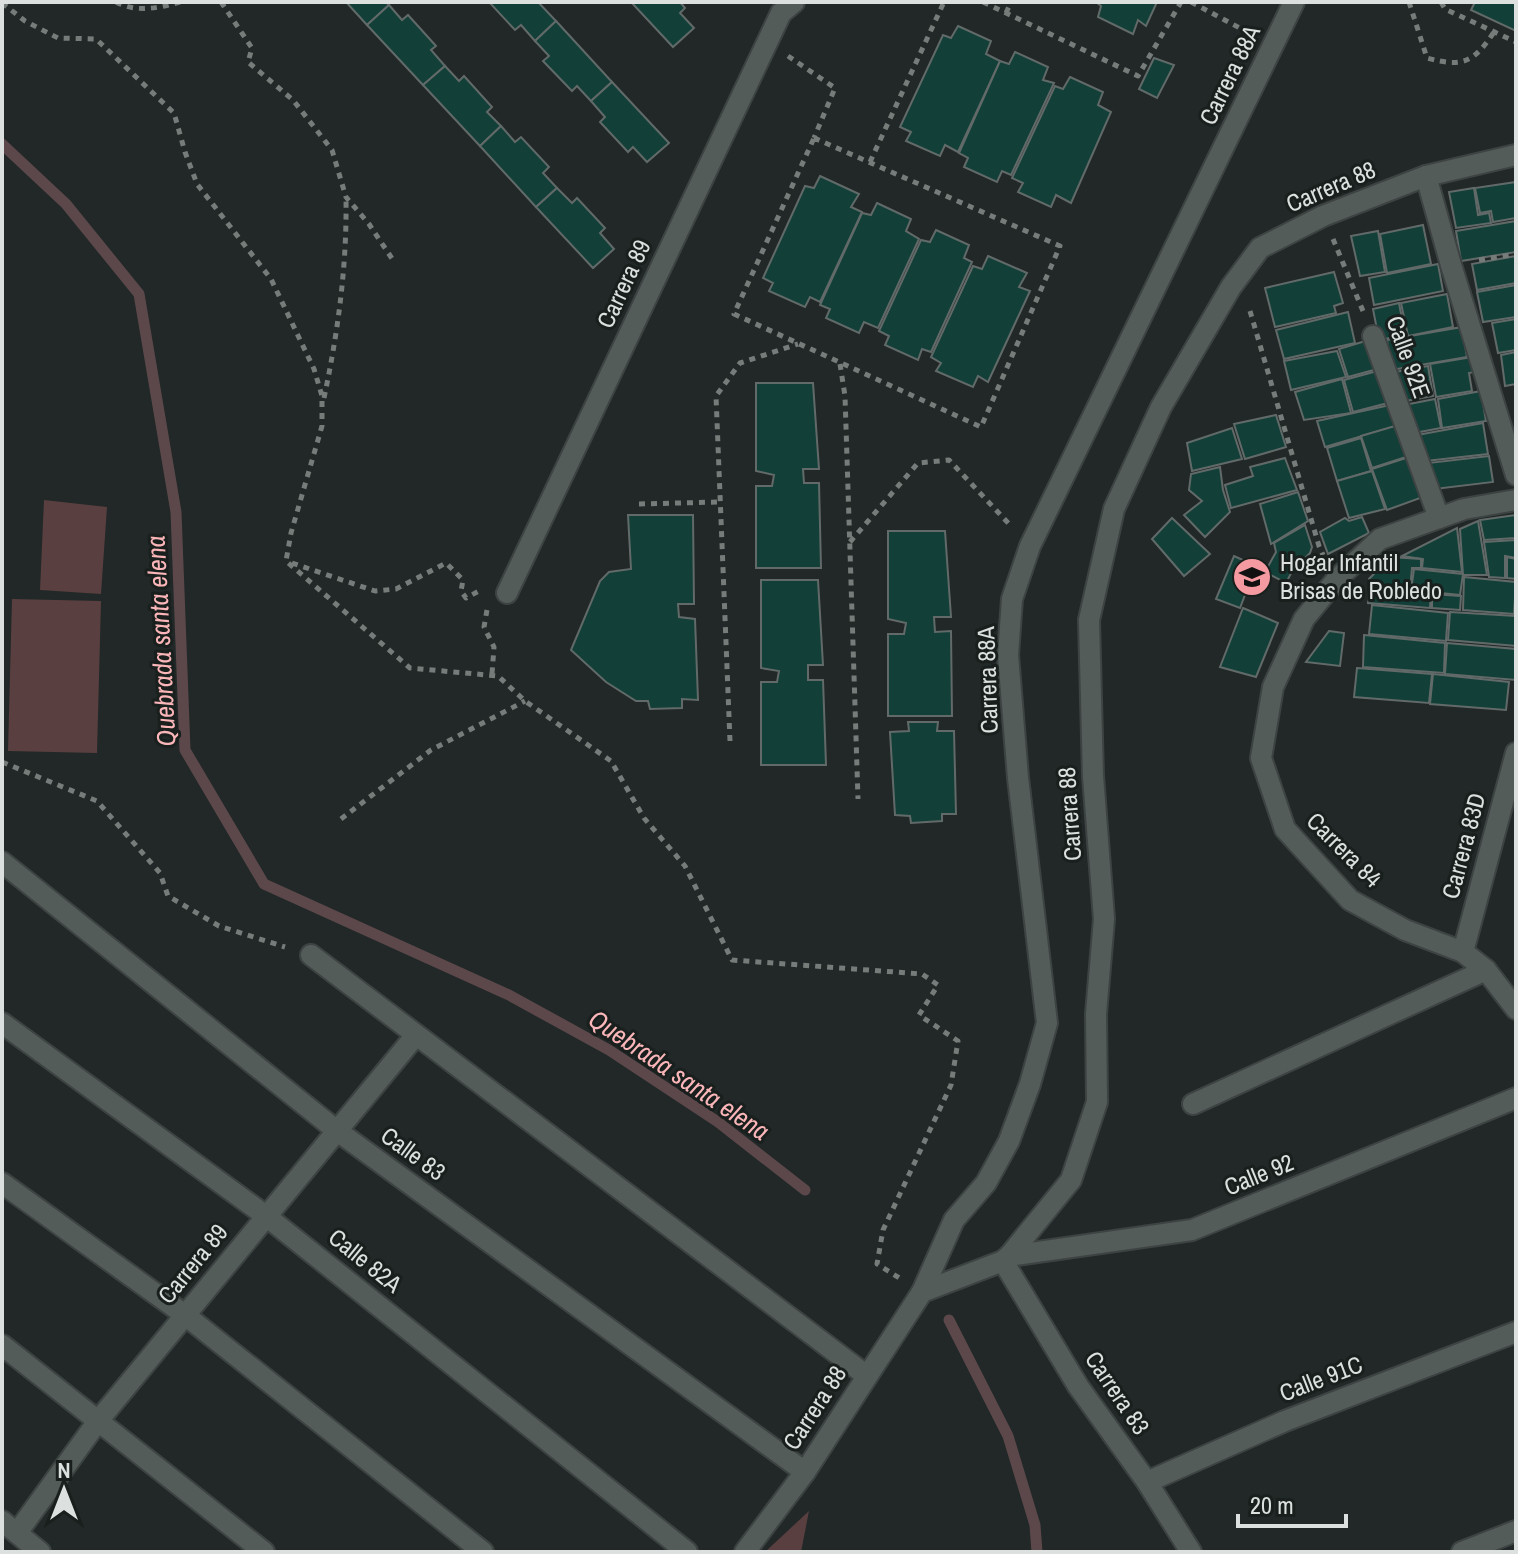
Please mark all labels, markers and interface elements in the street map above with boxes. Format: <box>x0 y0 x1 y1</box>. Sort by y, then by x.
street label: Carrera 88A <box>1191 19 1267 130</box>
street label: Carrera 88 <box>1281 153 1380 219</box>
street label: Carrera 89 <box>589 234 657 333</box>
street label: Calle 92E <box>1379 311 1439 402</box>
water label: Quebrada santa elena <box>137 535 183 747</box>
place label: Hogar Infantil Brisas de Robledo <box>1280 546 1442 606</box>
school or university icon: Hogar Infantil Brisas de Robledo <box>1231 556 1273 598</box>
street label: Carrera 88A <box>969 625 1005 734</box>
street label: Carrera 88 <box>1050 766 1088 862</box>
street label: Carrera 83D <box>1434 789 1492 902</box>
street label: Carrera 84 <box>1300 805 1389 894</box>
water label: Quebrada santa elena <box>582 1001 777 1148</box>
street label: Calle 83 <box>375 1119 452 1187</box>
street label: Calle 92 <box>1219 1146 1298 1202</box>
street label: Carrera 89 <box>150 1217 234 1310</box>
street label: Calle 82A <box>322 1221 410 1300</box>
street label: Carrera 83 <box>1078 1345 1157 1440</box>
street label: Calle 91C <box>1275 1348 1367 1408</box>
street label: Carrera 88 <box>775 1359 853 1456</box>
north arrow <box>24 1450 104 1530</box>
text: N <box>57 1455 71 1485</box>
scale bar <box>1238 1478 1346 1528</box>
text: 20 m <box>1250 1489 1294 1521</box>

